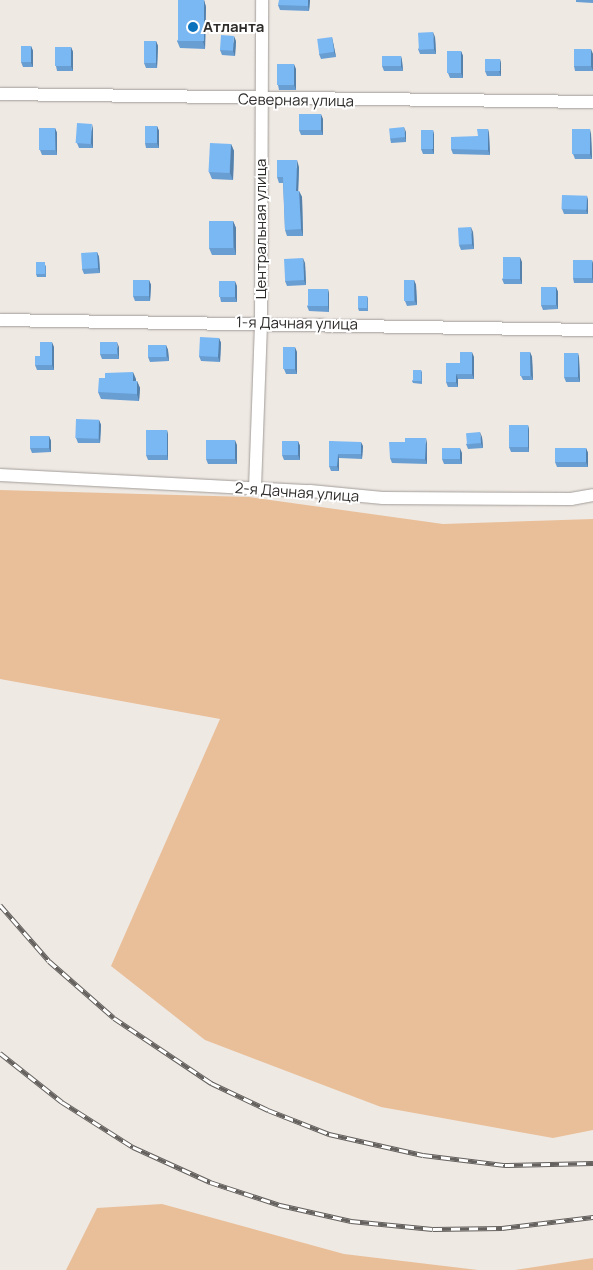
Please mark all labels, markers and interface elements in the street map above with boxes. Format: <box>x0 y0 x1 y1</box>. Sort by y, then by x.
place label: Атланта <box>203 18 264 36</box>
marker: Атланта <box>187 21 199 33</box>
street label: Северная улица <box>238 90 354 110</box>
street label: Центральная улица <box>252 159 270 299</box>
street label: 1-я Дачная улица <box>236 313 358 333</box>
street label: 2-я Дачная улица <box>234 479 360 505</box>

